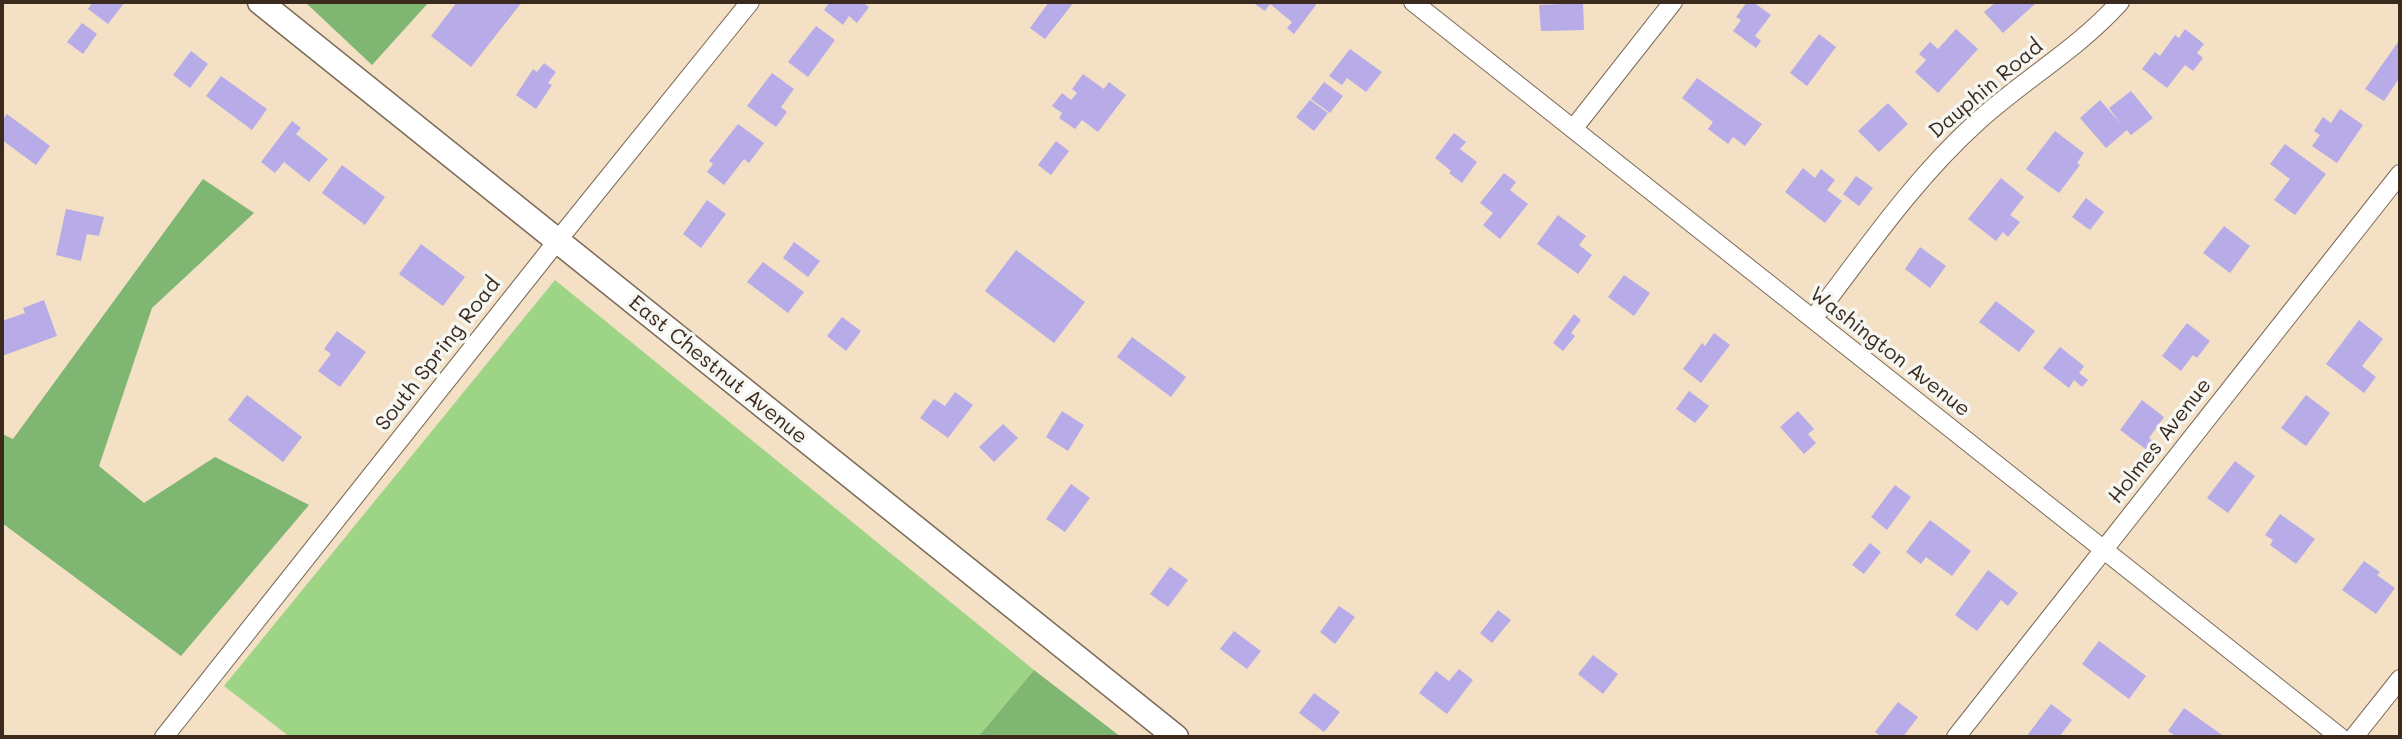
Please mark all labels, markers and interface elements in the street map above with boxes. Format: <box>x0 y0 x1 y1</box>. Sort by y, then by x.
street label: Dauphin Road <box>1924 34 2048 144</box>
street label: South Spring Road <box>370 272 506 436</box>
street label: Washington Avenue <box>1805 282 1975 422</box>
street label: East Chestnut Avenue <box>624 290 812 450</box>
street label: Holmes Avenue <box>2103 373 2217 509</box>

